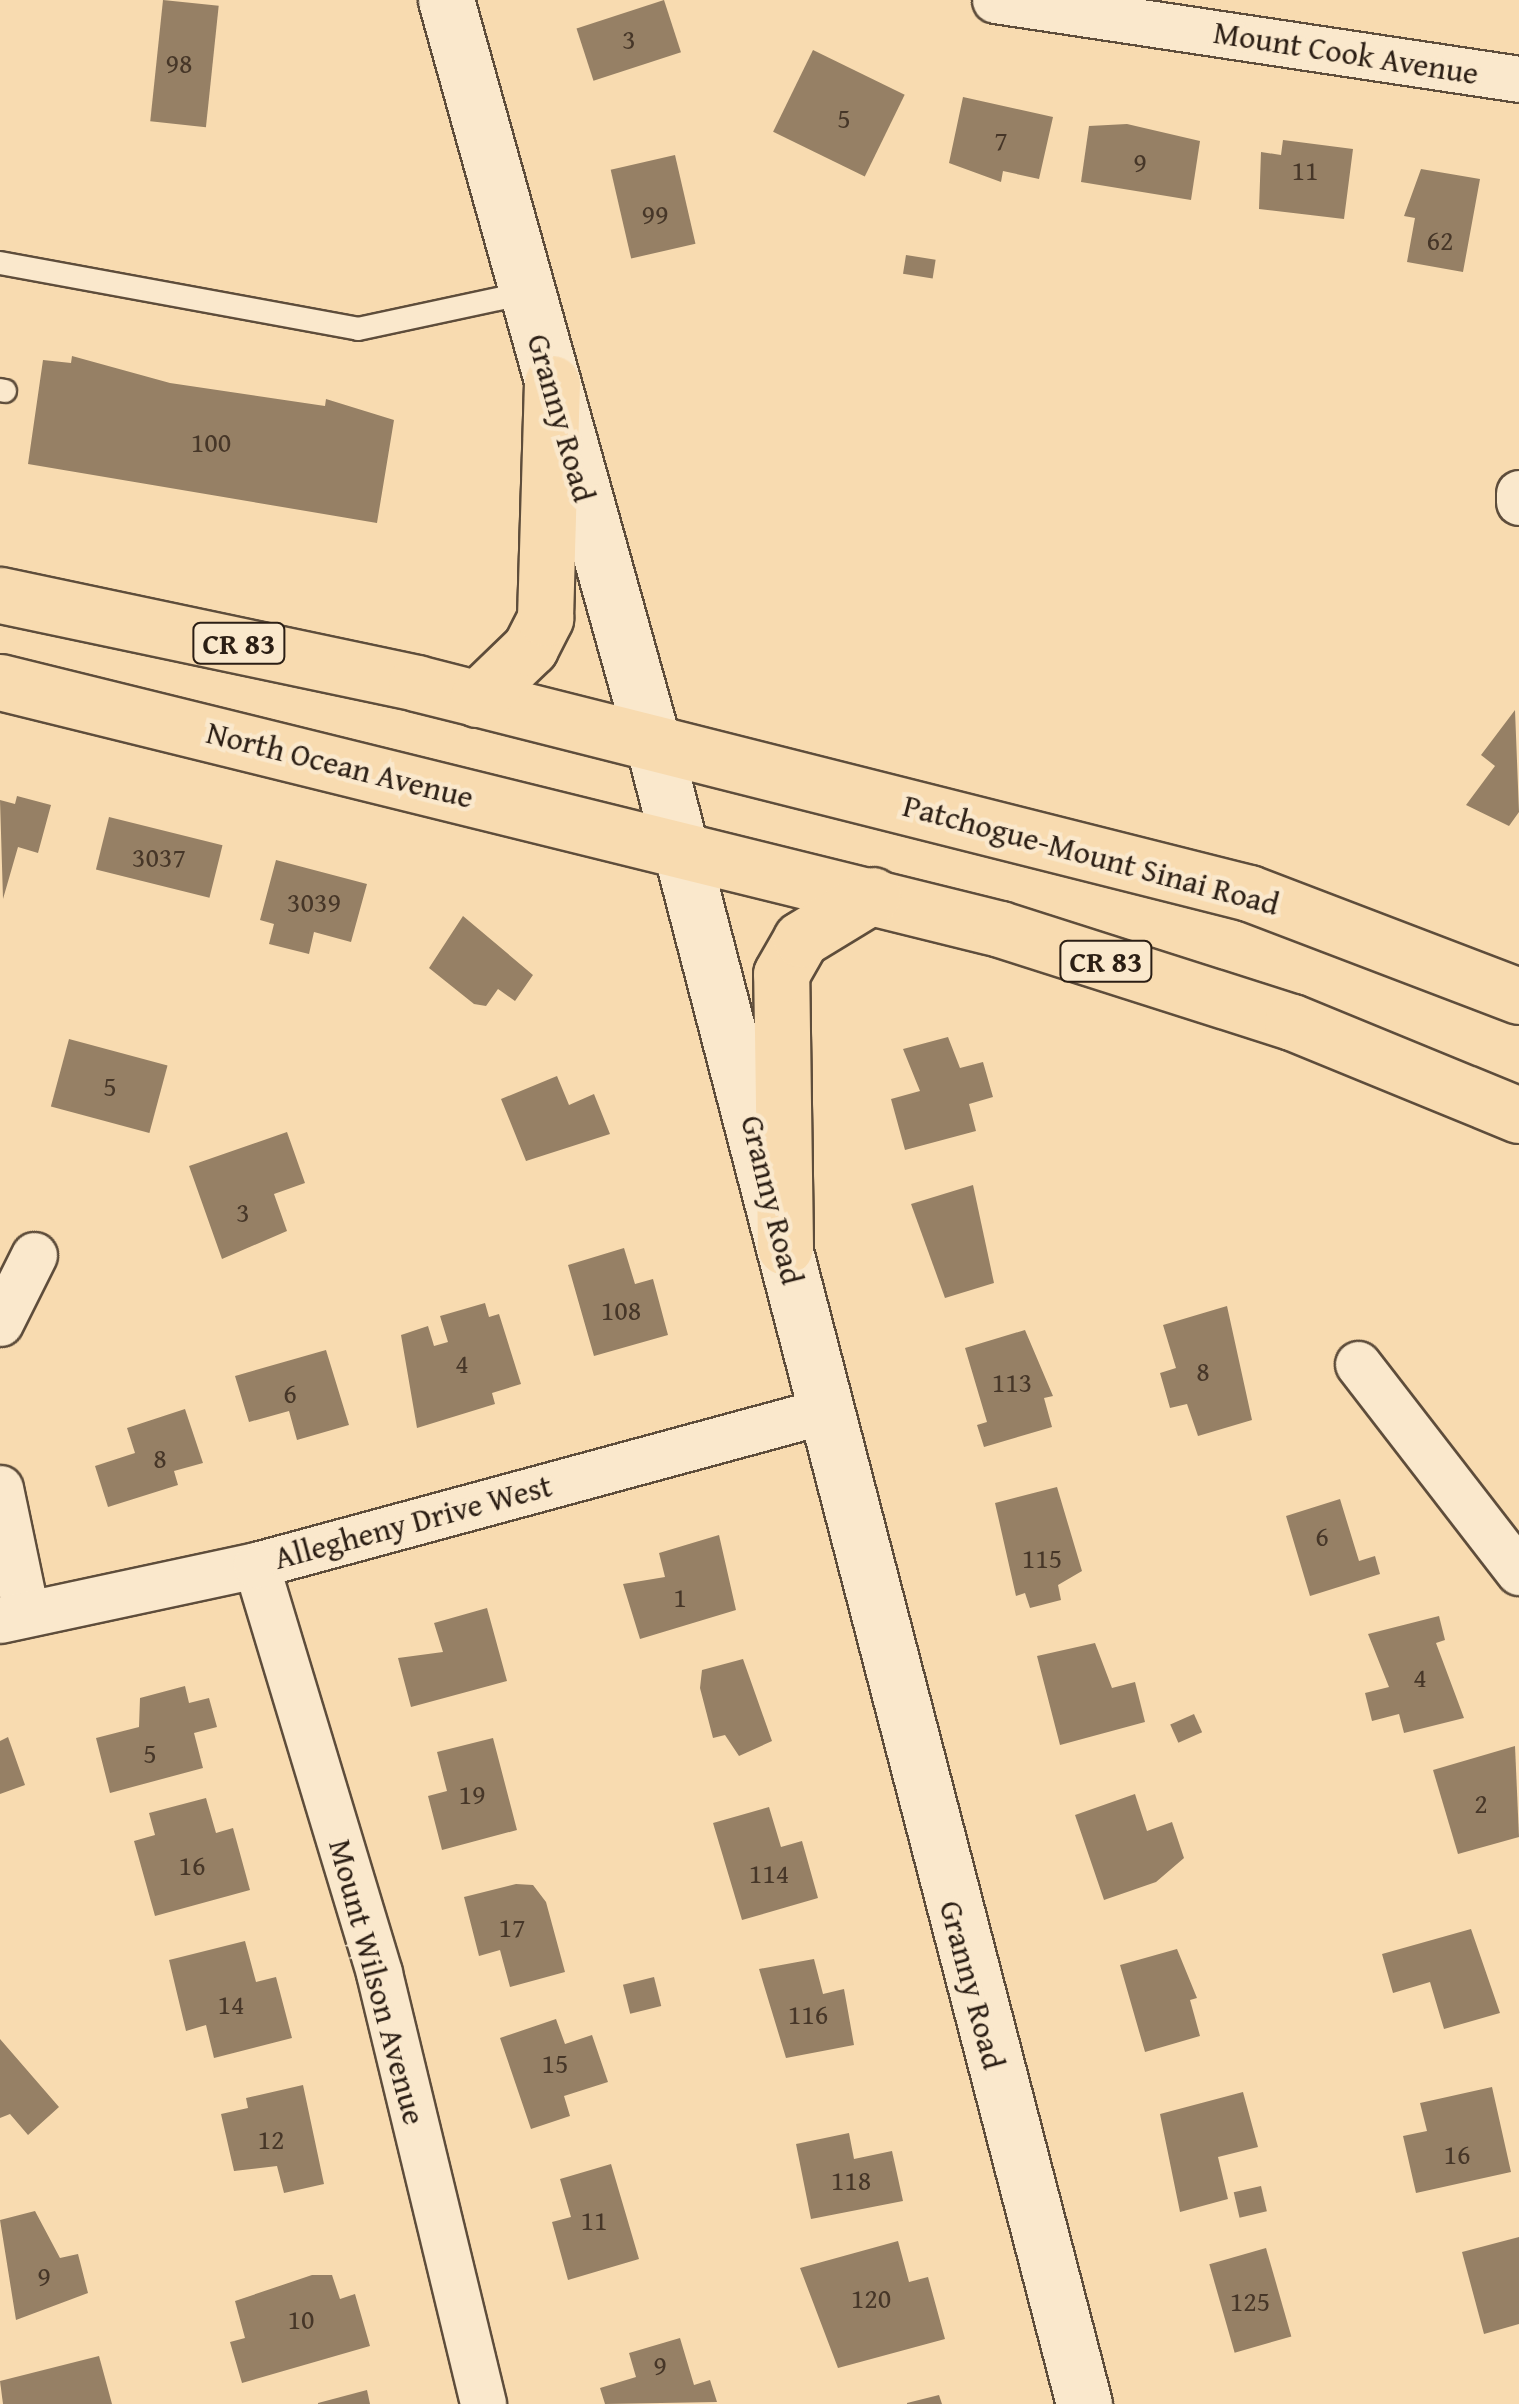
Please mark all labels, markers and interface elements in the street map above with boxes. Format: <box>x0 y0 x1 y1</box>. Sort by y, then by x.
street label: Mount Cook Avenue <box>1211 13 1481 93</box>
house number: 3 <box>622 22 636 56</box>
house number: 98 <box>166 46 192 80</box>
house number: 5 <box>837 101 851 135</box>
house number: 7 <box>994 123 1008 157</box>
house number: 9 <box>1133 145 1147 179</box>
house number: 11 <box>1292 153 1318 187</box>
house number: 99 <box>642 197 668 231</box>
house number: 62 <box>1427 223 1453 257</box>
street label: Granny Road <box>519 330 603 506</box>
house number: 100 <box>191 425 231 459</box>
road number: CR 83 <box>192 618 286 668</box>
street label: North Ocean Avenue <box>202 713 478 817</box>
street label: Patchogue-Mount Sinai Road <box>899 786 1283 924</box>
house number: 3037 <box>132 840 186 874</box>
house number: 3039 <box>287 885 341 919</box>
road number: CR 83 <box>1058 936 1154 986</box>
house number: 5 <box>103 1069 117 1103</box>
street label: Granny Road <box>732 1112 812 1288</box>
house number: 3 <box>236 1195 250 1229</box>
house number: 108 <box>601 1293 641 1327</box>
house number: 4 <box>455 1346 469 1380</box>
house number: 8 <box>1196 1354 1210 1388</box>
house number: 113 <box>992 1365 1032 1399</box>
house number: 6 <box>283 1376 297 1410</box>
house number: 8 <box>153 1441 167 1475</box>
street label: Allegheny Drive West <box>270 1466 556 1578</box>
house number: 6 <box>1315 1519 1329 1553</box>
house number: 115 <box>1022 1541 1062 1575</box>
house number: 1 <box>673 1580 687 1614</box>
house number: 4 <box>1413 1660 1427 1694</box>
house number: 5 <box>143 1736 157 1770</box>
house number: 19 <box>459 1777 485 1811</box>
house number: 2 <box>1474 1786 1488 1820</box>
street label: Mount Wilson Avenue <box>320 1835 434 2129</box>
house number: 16 <box>179 1848 205 1882</box>
house number: 114 <box>749 1856 789 1890</box>
street label: Granny Road <box>931 1897 1013 2073</box>
house number: 17 <box>499 1910 525 1944</box>
house number: 14 <box>218 1987 244 2021</box>
house number: 116 <box>788 1997 828 2031</box>
house number: 15 <box>542 2046 568 2080</box>
house number: 12 <box>258 2122 284 2156</box>
house number: 16 <box>1444 2137 1470 2171</box>
house number: 118 <box>831 2163 871 2197</box>
house number: 11 <box>581 2203 607 2237</box>
house number: 9 <box>37 2259 51 2293</box>
house number: 120 <box>851 2281 891 2315</box>
house number: 125 <box>1230 2284 1270 2318</box>
house number: 10 <box>288 2302 314 2336</box>
house number: 9 <box>653 2348 667 2382</box>

